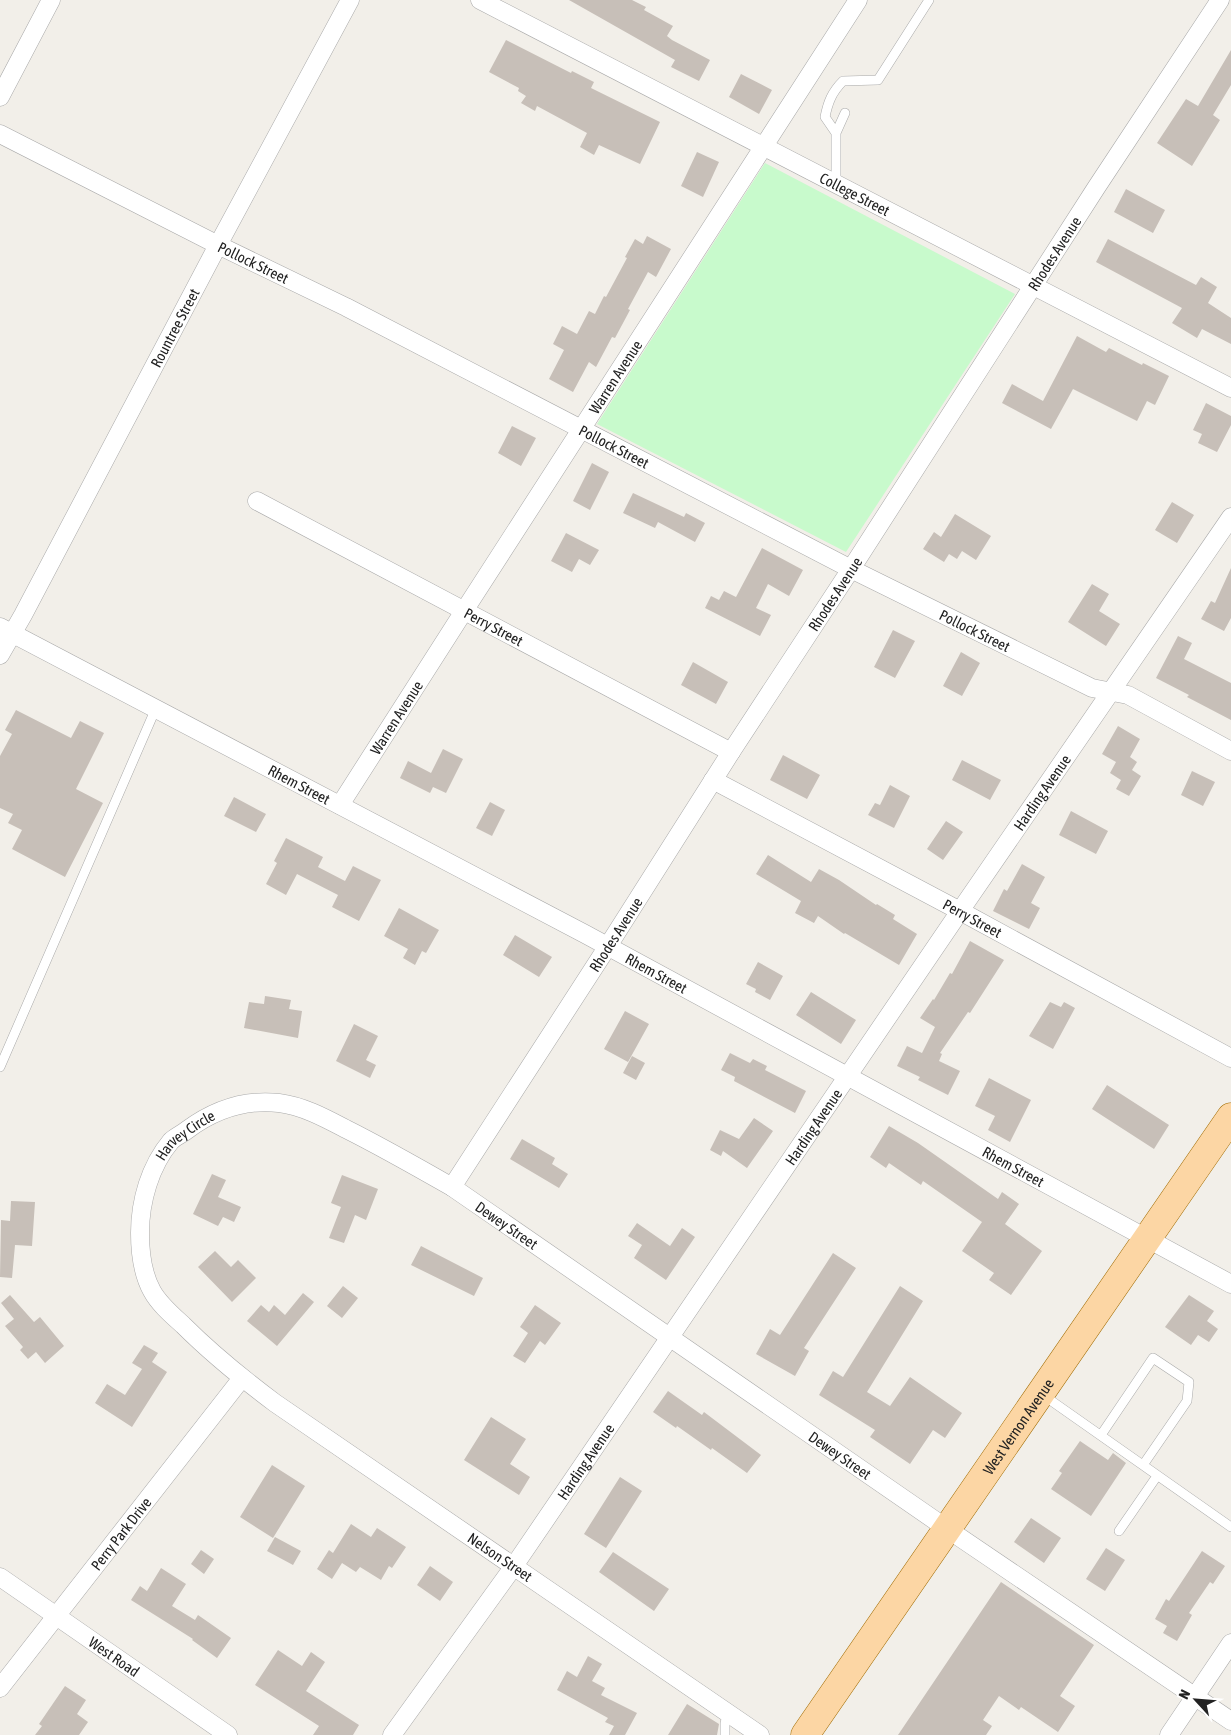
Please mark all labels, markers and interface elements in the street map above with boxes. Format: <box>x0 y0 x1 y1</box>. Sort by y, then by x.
street label: College Street <box>817 169 893 219</box>
street label: Rhodes Avenue <box>1024 213 1084 293</box>
street label: Pollock Street <box>215 238 291 286</box>
street label: Rountree Street <box>147 285 202 370</box>
street label: Warren Avenue <box>585 337 645 417</box>
street label: Pollock Street <box>576 421 652 471</box>
street label: Rhodes Avenue <box>804 554 865 634</box>
street label: Perry Street <box>462 604 526 649</box>
street label: Pollock Street <box>937 606 1013 655</box>
street label: Warren Avenue <box>366 677 426 757</box>
street label: Harding Avenue <box>1010 751 1074 833</box>
street label: Rhem Street <box>265 761 333 807</box>
street label: Rhodes Avenue <box>585 894 645 974</box>
street label: Perry Street <box>940 895 1005 941</box>
street label: Rhem Street <box>623 949 690 996</box>
street label: Harding Avenue <box>781 1085 845 1168</box>
street label: Harvey Circle <box>152 1106 217 1163</box>
street label: Rhem Street <box>980 1143 1047 1190</box>
street label: Dewey Street <box>473 1197 541 1252</box>
street label: West Vernon Avenue <box>979 1375 1057 1477</box>
street label: Harding Avenue <box>553 1420 617 1503</box>
street label: Dewey Street <box>806 1428 875 1482</box>
street label: Perry Park Drive <box>87 1494 154 1573</box>
street label: Nelson Street <box>464 1529 536 1585</box>
street label: West Road <box>86 1633 143 1680</box>
north arrow <box>1171 1675 1221 1725</box>
text: N <box>1175 1687 1193 1702</box>

